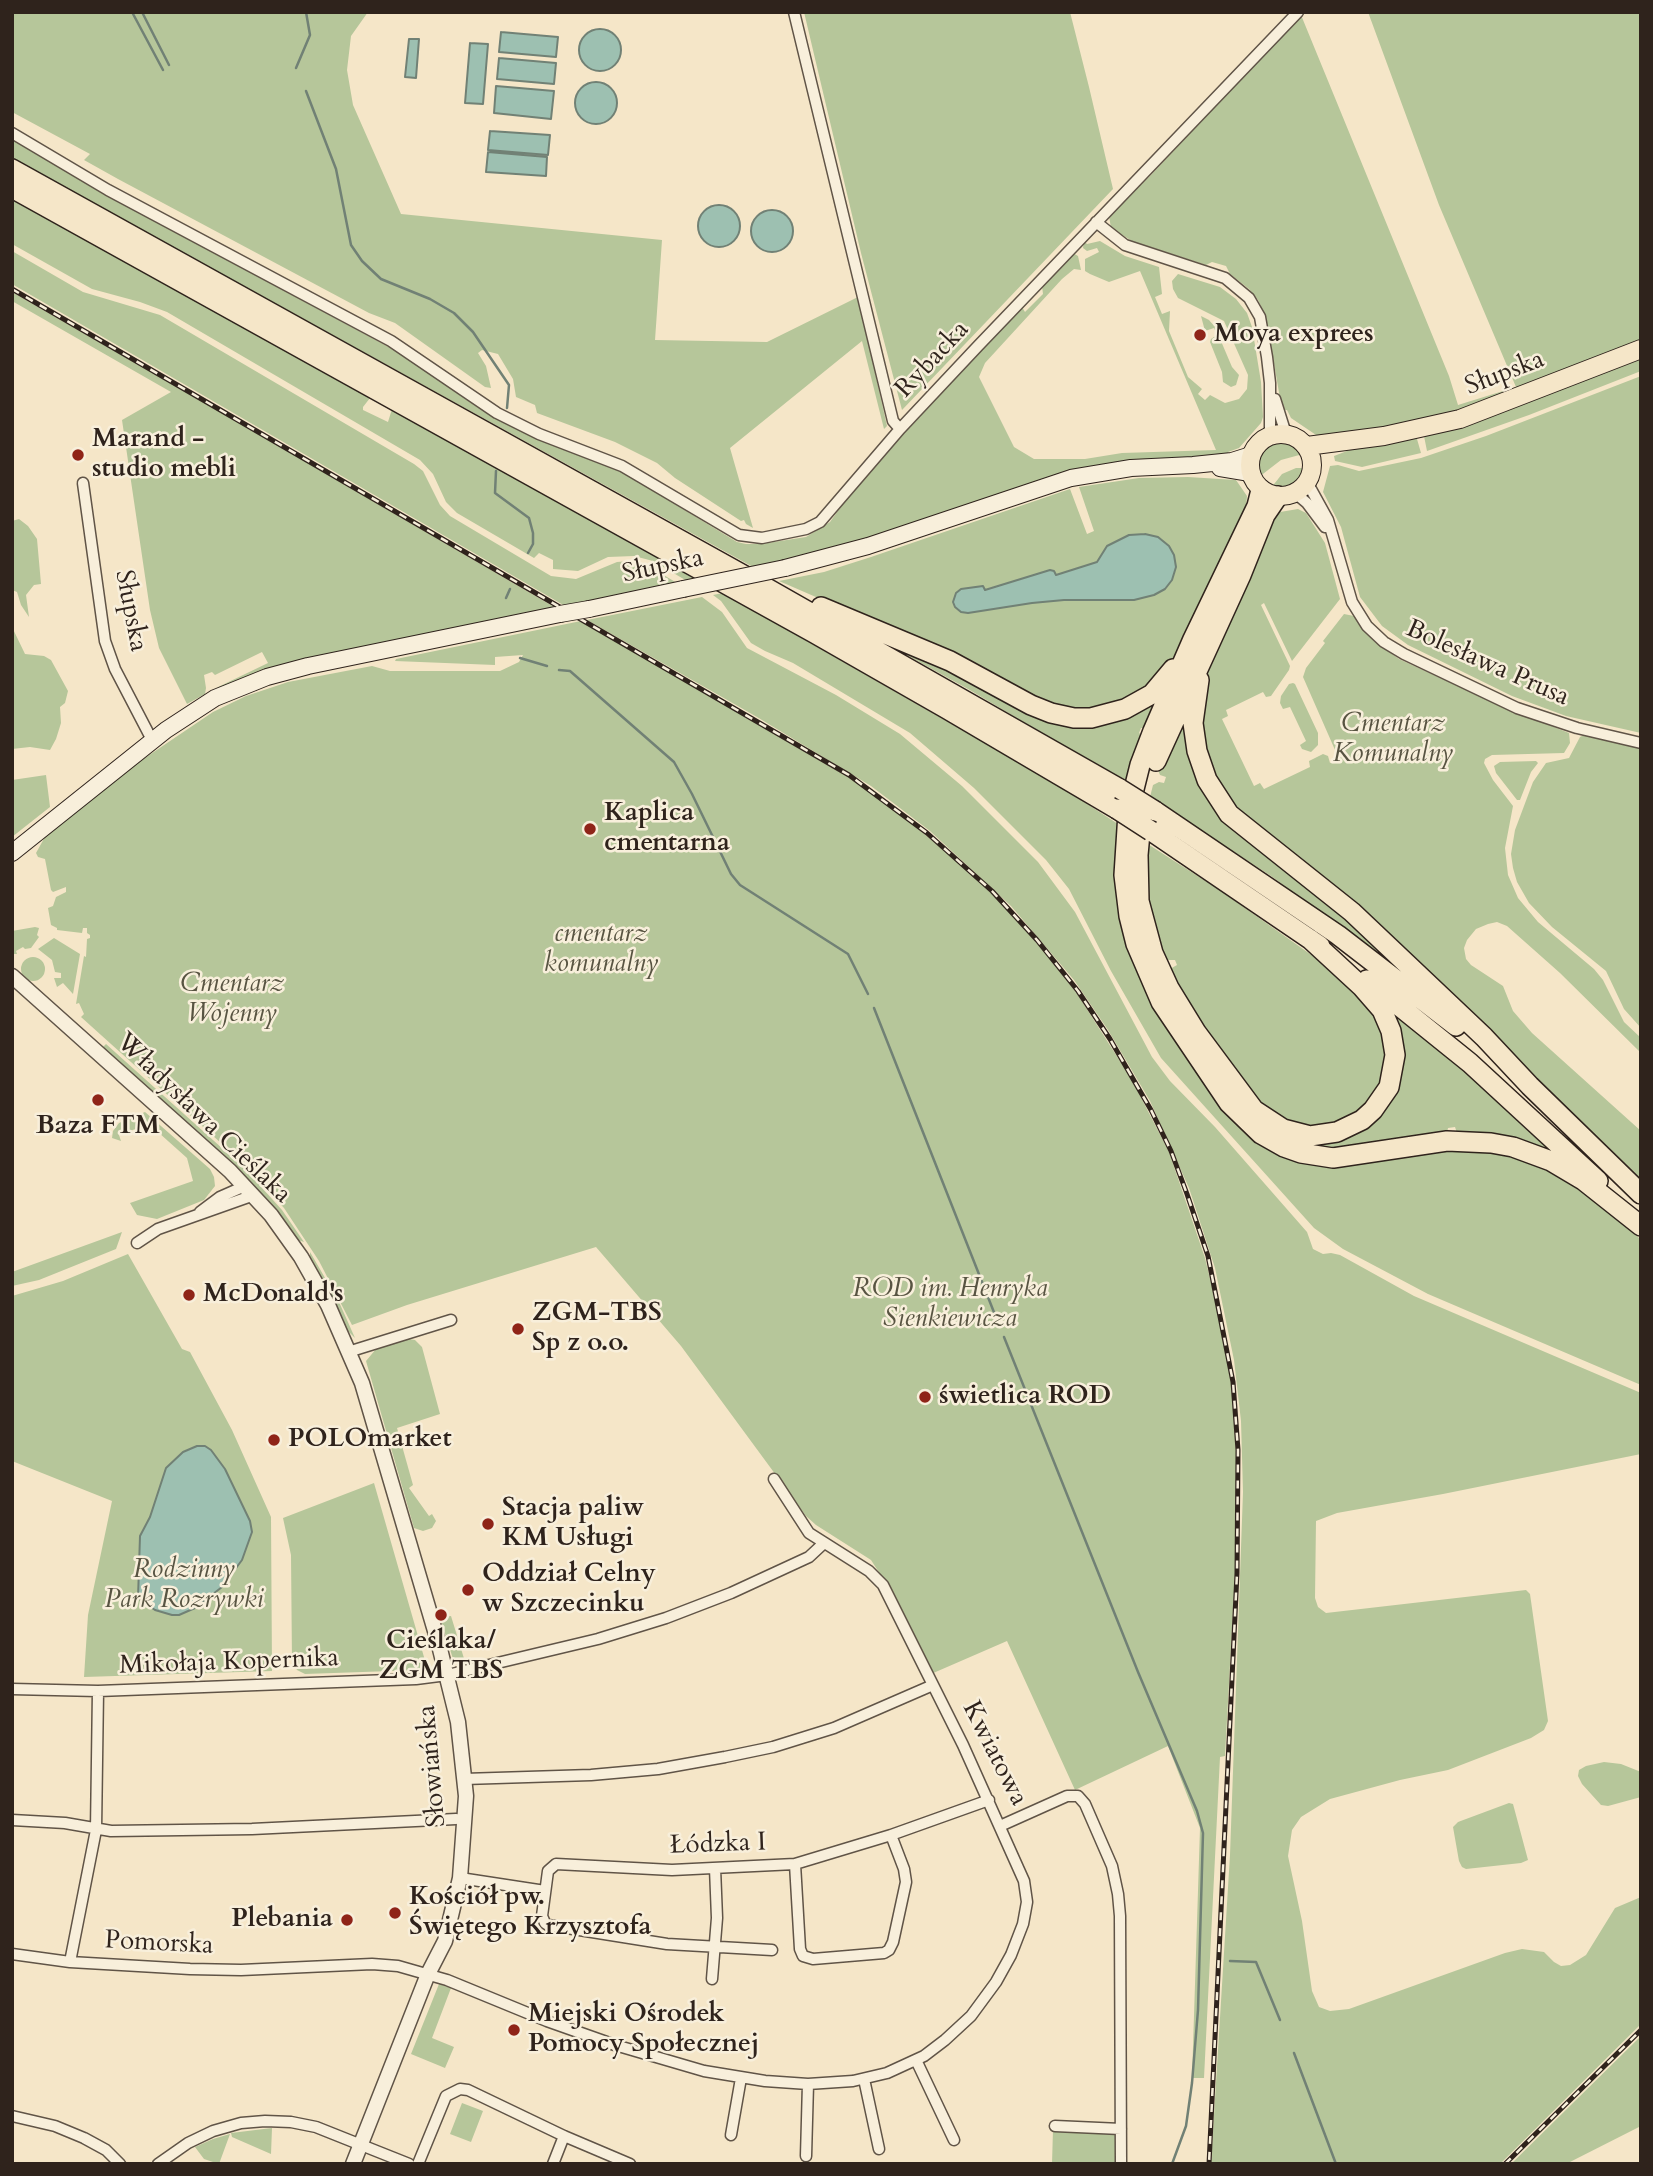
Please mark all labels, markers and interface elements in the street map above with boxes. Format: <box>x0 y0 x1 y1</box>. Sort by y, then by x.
street label: Rybacka <box>890 315 976 405</box>
place label: Moya exprees <box>1214 319 1374 351</box>
marker: Moya exprees <box>1192 327 1208 343</box>
street label: Słupska <box>1461 345 1549 403</box>
place label: Marand - studio mebli <box>92 424 236 486</box>
marker: Marand - studio mebli <box>70 447 86 463</box>
street label: Słupska <box>620 543 706 591</box>
street label: Słupska <box>107 568 153 654</box>
street label: Bolesława Prusa <box>1401 614 1573 714</box>
park label: Cmentarz Komunalny <box>1333 709 1453 770</box>
place label: Kaplica cmentarna <box>604 798 730 860</box>
marker: Kaplica cmentarna <box>582 821 598 837</box>
park label: cmentarz komunalny <box>544 919 658 981</box>
park label: Cmentarz Wojenny <box>180 969 284 1030</box>
street label: Władysława Cieślaka <box>109 1027 297 1211</box>
marker: Baza FTM <box>90 1092 106 1108</box>
place label: Baza FTM <box>36 1111 160 1143</box>
park label: ROD im. Henryka Sienkiewicza <box>852 1274 1048 1336</box>
place label: McDonald's <box>203 1279 344 1311</box>
marker: McDonald's <box>181 1287 197 1303</box>
place label: ZGM-TBS Sp z o.o. <box>532 1298 662 1360</box>
marker: ZGM-TBS Sp z o.o. <box>510 1321 526 1337</box>
place label: świetlica ROD <box>939 1381 1111 1413</box>
marker: świetlica ROD <box>917 1389 933 1405</box>
place label: POLOmarket <box>288 1424 452 1456</box>
marker: POLOmarket <box>266 1432 282 1448</box>
place label: Stacja paliw KM Usługi <box>502 1493 644 1554</box>
marker: Stacja paliw KM Usługi <box>480 1516 496 1532</box>
park label: Rodzinny Park Rozrywki <box>104 1555 264 1616</box>
place label: Oddział Celny w Szczecinku <box>482 1559 656 1620</box>
marker: Oddział Celny w Szczecinku <box>460 1582 476 1598</box>
marker: Cieślaka/ ZGM TBS <box>433 1607 449 1623</box>
place label: Cieślaka/ ZGM TBS <box>379 1626 503 1688</box>
street label: Mikołaja Kopernika <box>119 1644 339 1682</box>
street label: Kwiatowa <box>954 1697 1034 1811</box>
street label: Słowiańska <box>412 1704 454 1828</box>
street label: Łódzka I <box>669 1828 767 1862</box>
place label: Kościół pw. Świętego Krzysztofa <box>409 1882 651 1944</box>
place label: Plebania <box>231 1904 333 1936</box>
marker: Kościół pw. Świętego Krzysztofa <box>387 1905 403 1921</box>
marker: Plebania <box>339 1912 355 1928</box>
street label: Pomorska <box>104 1926 214 1962</box>
place label: Miejski Ośrodek Pomocy Społecznej <box>528 1999 759 2060</box>
marker: Miejski Ośrodek Pomocy Społecznej <box>506 2022 522 2038</box>

